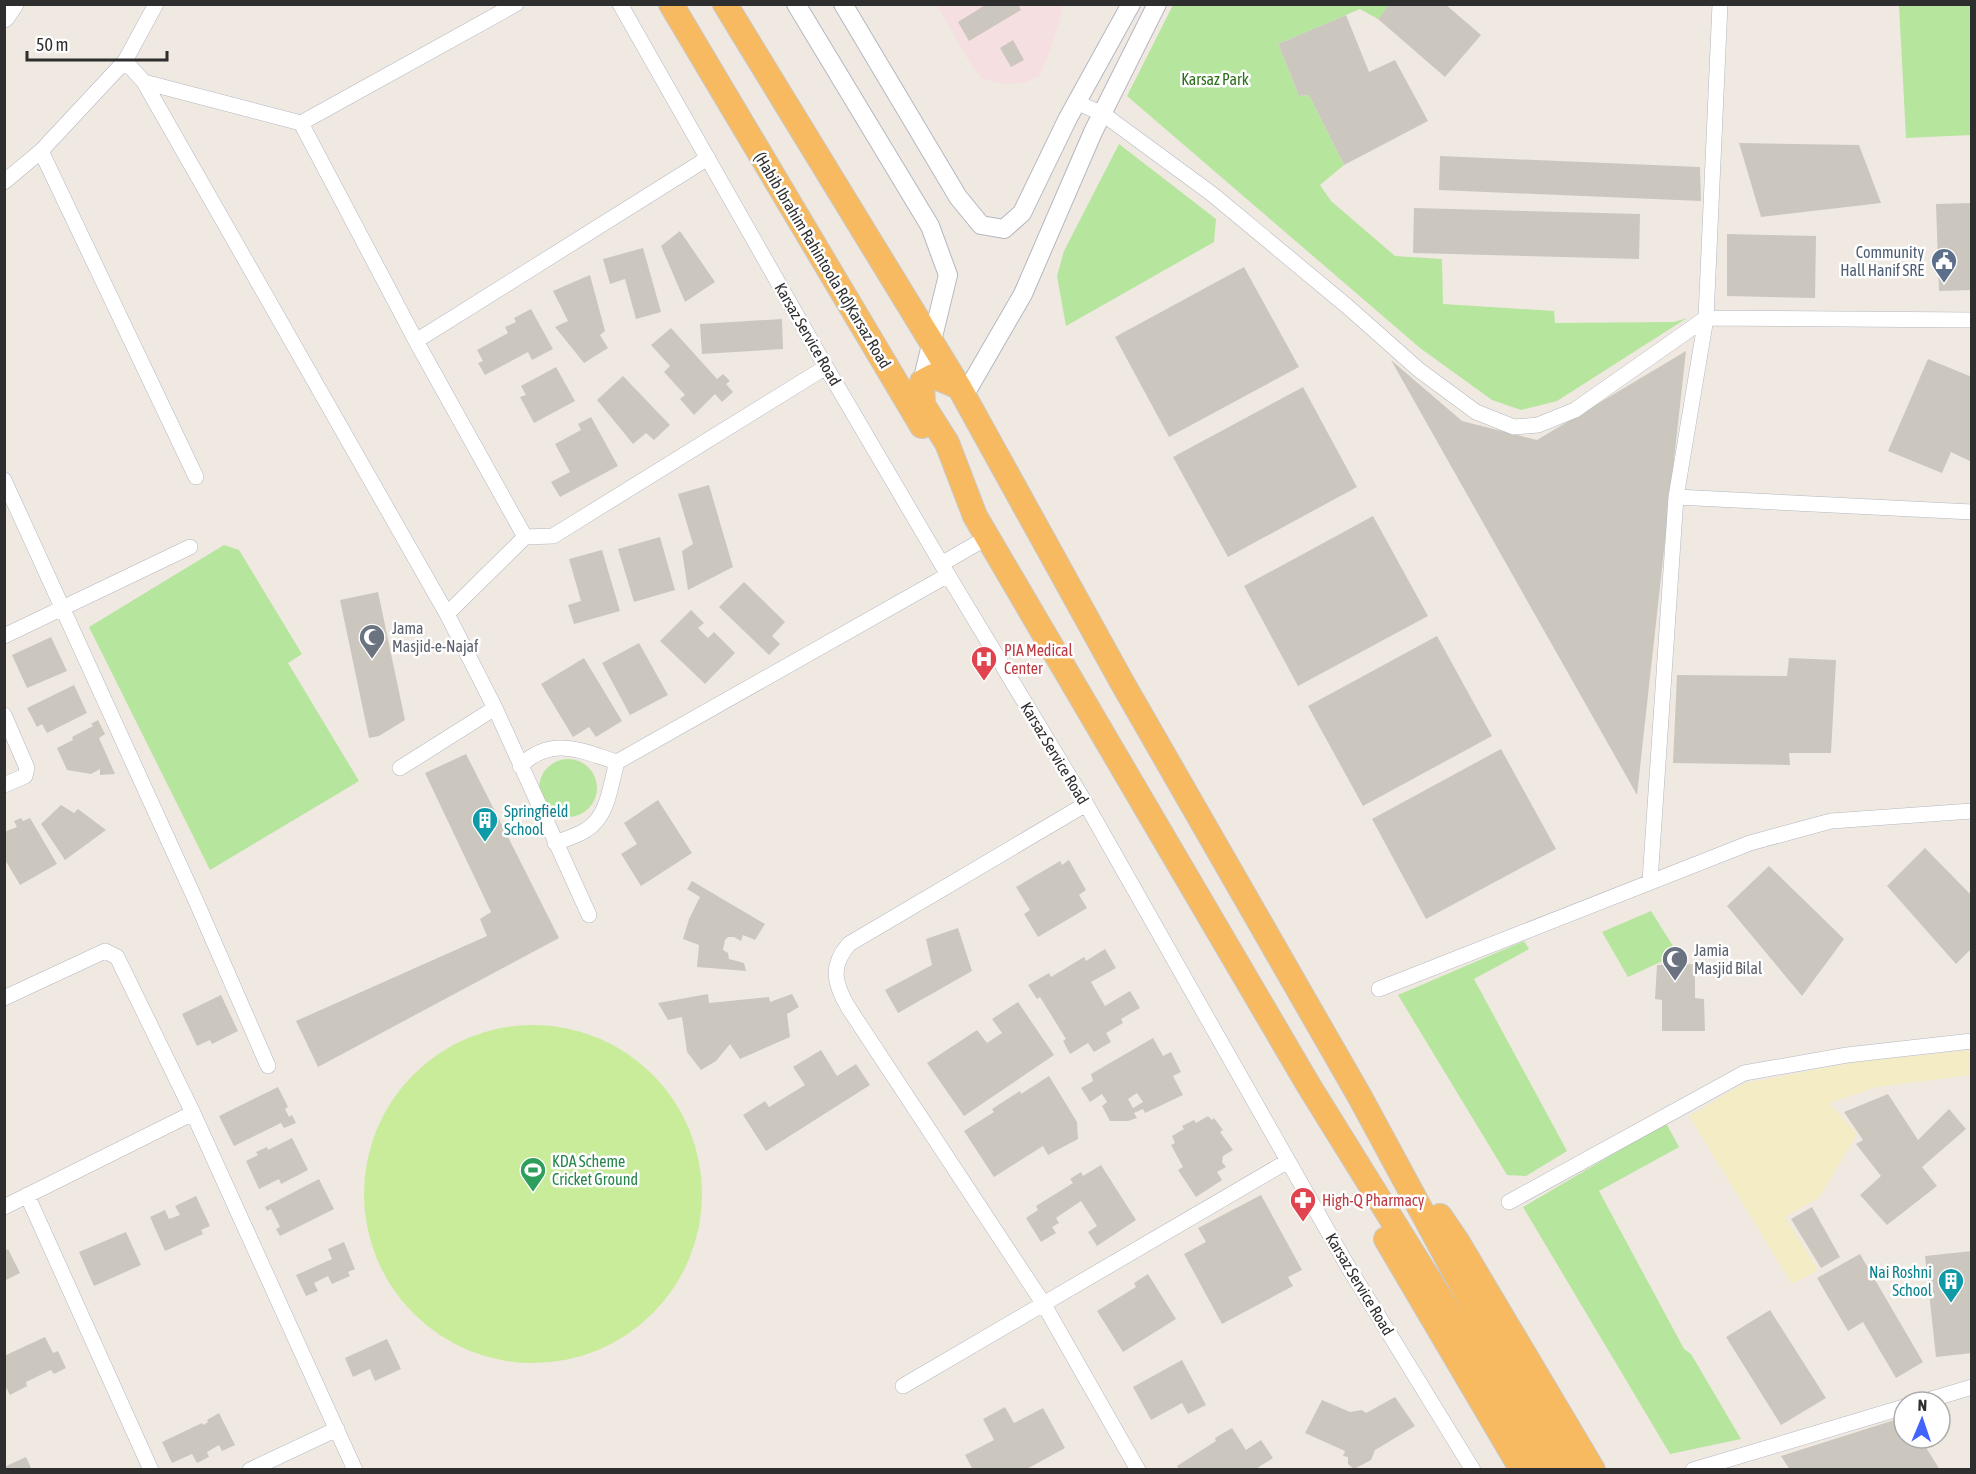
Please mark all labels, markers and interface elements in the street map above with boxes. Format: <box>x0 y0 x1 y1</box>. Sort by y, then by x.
scale bar <box>27 24 166 62</box>
text: 50 m <box>36 34 68 55</box>
park label: Karsaz Park <box>1181 70 1249 88</box>
street label: (Habib Ibrahim Rahintoola Rd)Karsaz Road <box>750 149 895 372</box>
place label: Community Hall Hanif SRE <box>1840 243 1924 279</box>
public building icon: Community Hall Hanif SRE <box>1929 246 1959 284</box>
street label: Karsaz Service Road <box>771 279 845 389</box>
place label: Jama Masjid-e-Najaf <box>392 619 479 656</box>
mosque icon: Jama Masjid-e-Najaf <box>357 622 387 660</box>
place label: PIA Medical Center <box>1004 641 1073 677</box>
hospital icon: PIA Medical Center <box>969 644 999 682</box>
street label: Karsaz Service Road <box>1018 699 1092 807</box>
place label: Springfield School <box>504 802 568 838</box>
building icon: Springfield School <box>470 805 500 843</box>
place label: Jamia Masjid Bilal <box>1694 941 1763 978</box>
mosque icon: Jamia Masjid Bilal <box>1660 944 1690 982</box>
place label: KDA Scheme Cricket Ground <box>552 1152 638 1188</box>
sports icon: KDA Scheme Cricket Ground <box>518 1155 548 1193</box>
pharmacy icon: High-Q Pharmacy <box>1288 1185 1318 1223</box>
place label: High-Q Pharmacy <box>1322 1191 1425 1210</box>
street label: Karsaz Service Road <box>1323 1230 1397 1338</box>
place label: Nai Roshni School <box>1869 1263 1933 1299</box>
building icon: Nai Roshni School <box>1936 1266 1966 1304</box>
north arrow <box>1892 1390 1952 1450</box>
text: N <box>1917 1396 1928 1414</box>

